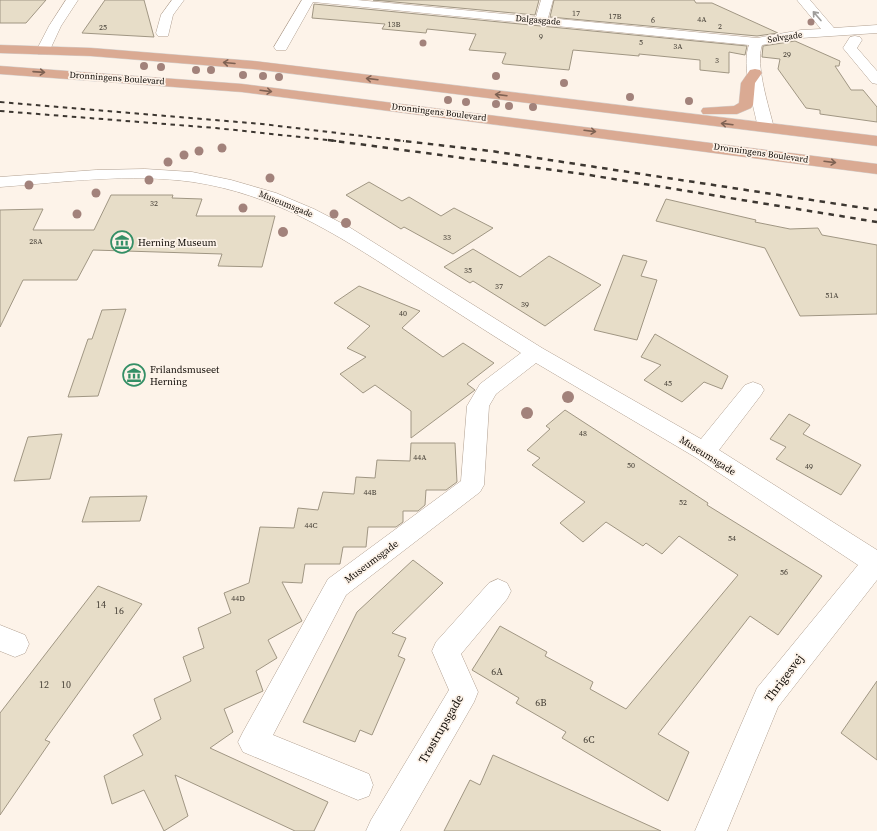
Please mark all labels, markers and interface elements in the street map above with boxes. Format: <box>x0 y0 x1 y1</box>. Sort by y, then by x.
house number: 17 <box>572 8 580 19</box>
house number: 17B <box>608 11 622 22</box>
one-way arrow <box>813 11 822 21</box>
street label: Dalgasgade <box>515 12 561 28</box>
house number: 4A <box>697 14 707 25</box>
house number: 6 <box>651 15 655 26</box>
house number: 13B <box>387 19 401 30</box>
house number: 2 <box>718 21 722 32</box>
house number: 25 <box>99 22 107 33</box>
street label: Sølvgade <box>767 28 804 46</box>
house number: 9 <box>539 31 543 42</box>
house number: 5 <box>639 37 643 48</box>
house number: 3A <box>673 41 683 52</box>
house number: 29 <box>783 49 791 60</box>
house number: 3 <box>715 55 719 66</box>
one-way arrow <box>223 60 236 67</box>
one-way arrow <box>32 69 45 76</box>
street label: Dronningens Boulevard <box>69 69 165 87</box>
one-way arrow <box>366 76 379 83</box>
one-way arrow <box>259 87 272 95</box>
one-way arrow <box>495 91 508 99</box>
street label: Dronningens Boulevard <box>391 100 487 124</box>
one-way arrow <box>721 120 734 127</box>
one-way arrow <box>583 127 596 135</box>
street label: Dronningens Boulevard <box>713 140 809 166</box>
one-way arrow <box>823 159 836 166</box>
street label: Museumsgade <box>257 188 315 221</box>
house number: 32 <box>150 198 158 209</box>
museum icon: Herning Museum <box>109 229 135 255</box>
house number: 33 <box>443 232 451 243</box>
house number: 28A <box>29 236 43 247</box>
place label: Herning Museum <box>138 236 217 249</box>
house number: 35 <box>464 265 472 276</box>
house number: 37 <box>495 281 503 292</box>
house number: 51A <box>825 290 839 301</box>
house number: 39 <box>521 299 529 310</box>
house number: 40 <box>399 308 407 319</box>
museum icon: Frilandsmuseet Herning <box>121 362 147 388</box>
place label: Frilandsmuseet Herning <box>150 363 220 388</box>
house number: 45 <box>664 378 672 389</box>
house number: 48 <box>579 428 587 439</box>
street label: Museumsgade <box>677 433 738 478</box>
house number: 44A <box>413 452 427 463</box>
house number: 50 <box>627 460 635 471</box>
house number: 49 <box>805 461 813 472</box>
house number: 44B <box>363 487 377 498</box>
house number: 52 <box>679 497 687 508</box>
house number: 44C <box>304 520 318 531</box>
house number: 54 <box>728 533 736 544</box>
street label: Museumsgade <box>342 537 401 586</box>
house number: 56 <box>780 567 788 578</box>
house number: 44D <box>231 593 245 604</box>
house number: 14 <box>96 598 106 611</box>
house number: 16 <box>114 604 124 617</box>
street label: Thrigesvej <box>761 651 807 705</box>
house number: 6A <box>491 665 503 678</box>
house number: 12 <box>39 678 49 691</box>
house number: 10 <box>61 678 71 691</box>
street label: Trøstrupsgade <box>415 692 467 766</box>
house number: 6B <box>535 696 547 709</box>
house number: 6C <box>583 733 595 746</box>

